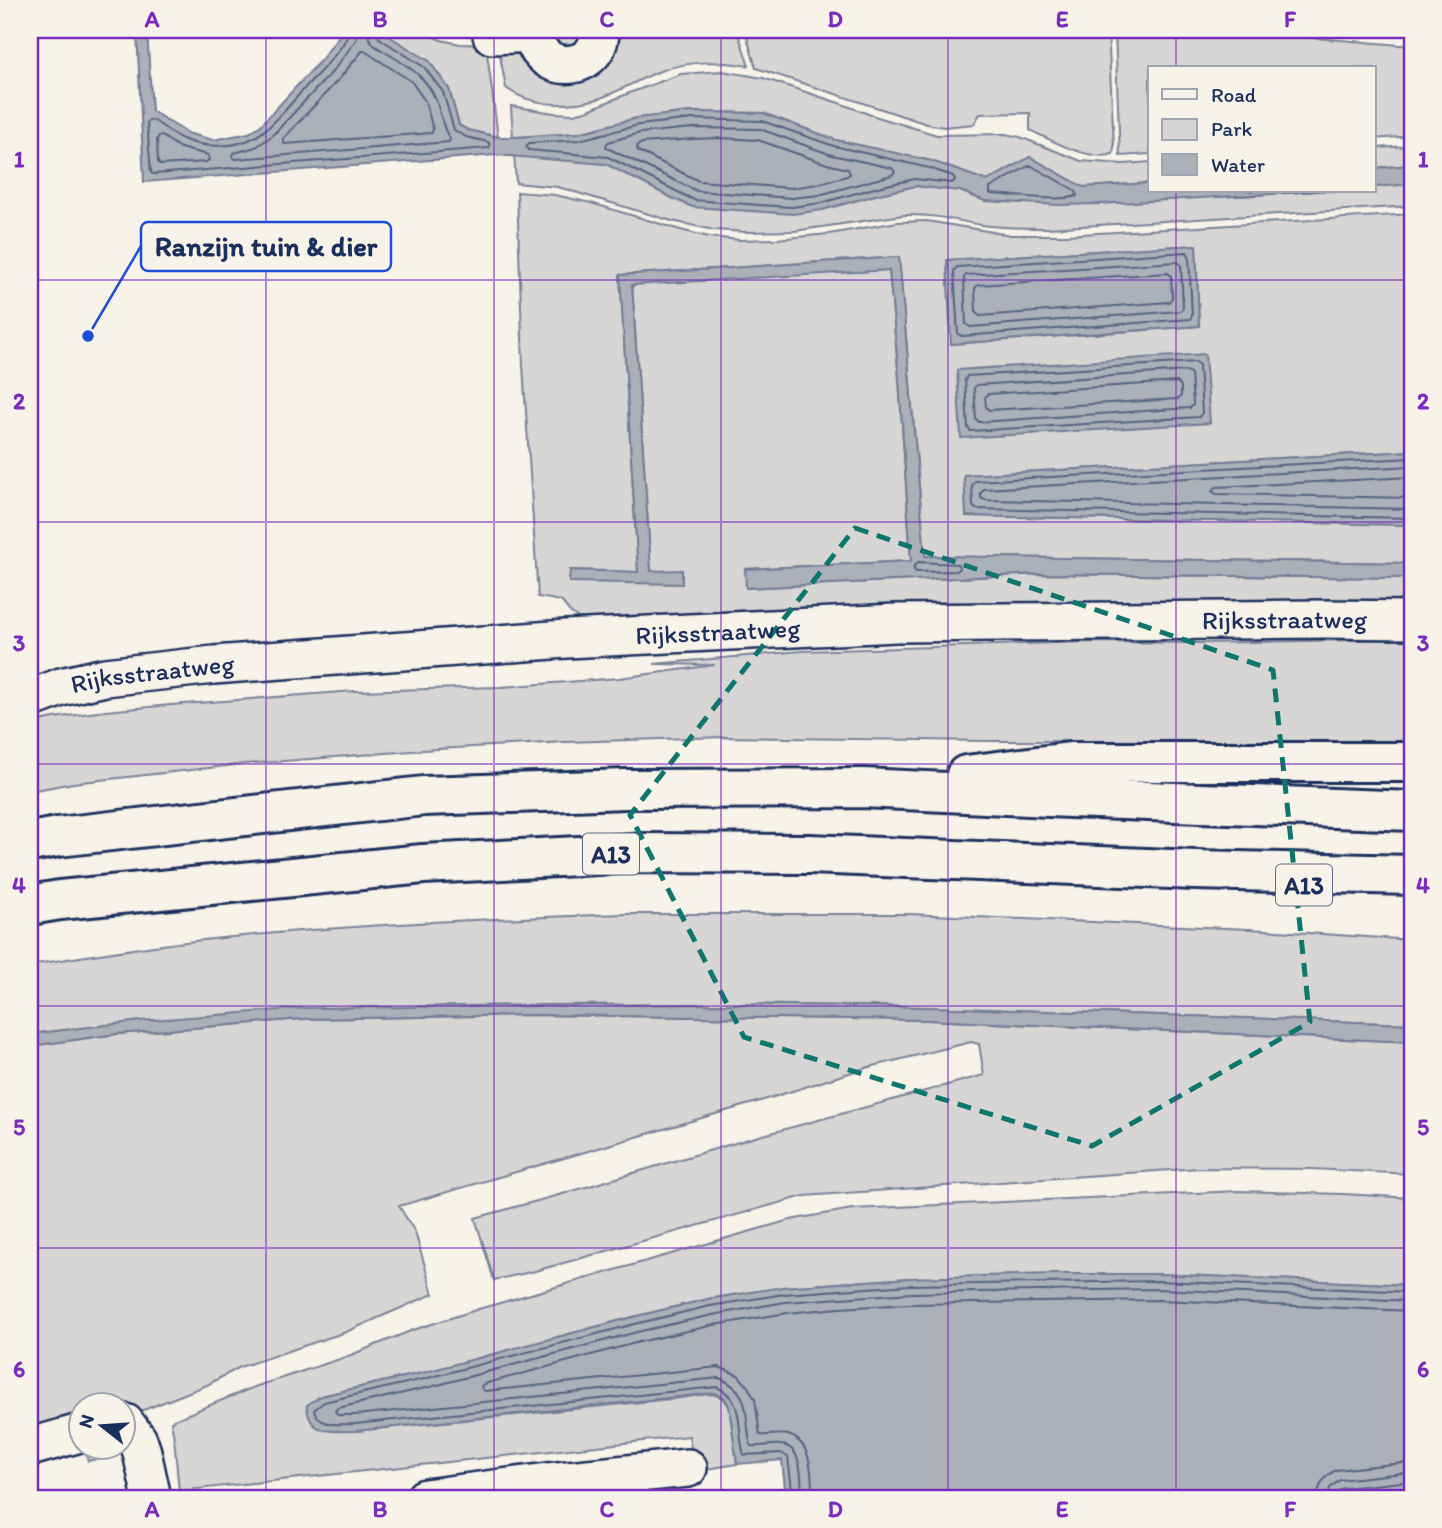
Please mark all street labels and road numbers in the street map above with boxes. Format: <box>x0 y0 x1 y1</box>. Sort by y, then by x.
street label: Rijksstraatweg <box>1202 603 1368 636</box>
street label: Rijksstraatweg <box>635 612 802 652</box>
street label: Rijksstraatweg <box>67 647 236 700</box>
road number: A13 <box>583 834 639 874</box>
road number: A13 <box>1276 864 1332 906</box>

